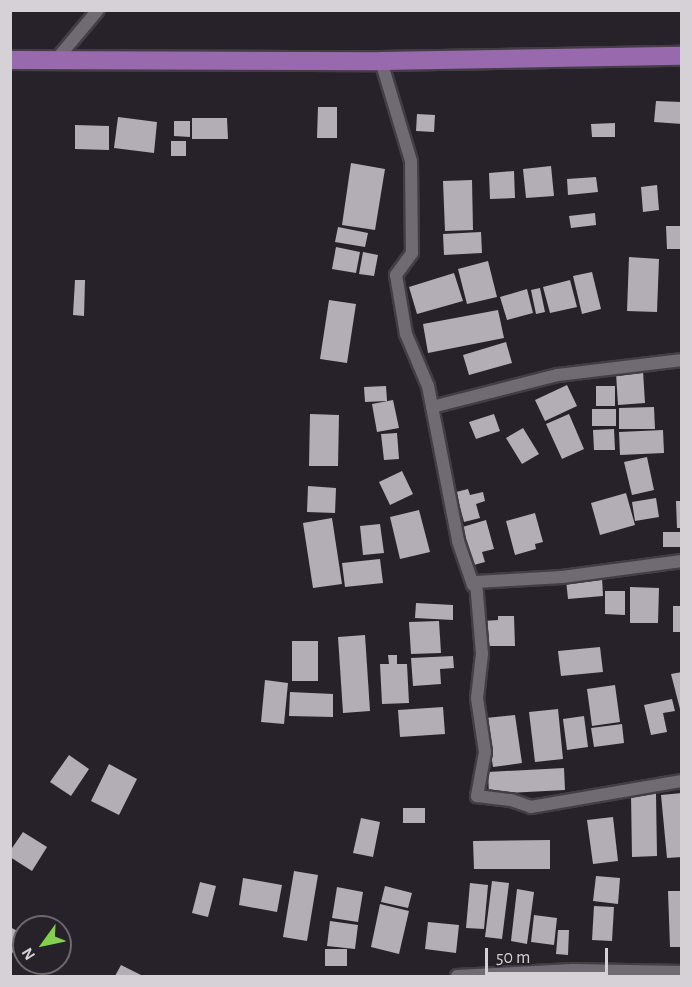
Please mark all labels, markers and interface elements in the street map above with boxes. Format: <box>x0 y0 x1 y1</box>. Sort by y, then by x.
north arrow <box>12 915 72 975</box>
scale bar <box>488 936 611 974</box>
text: N <box>19 945 38 963</box>
text: 50 m <box>496 949 530 967</box>

